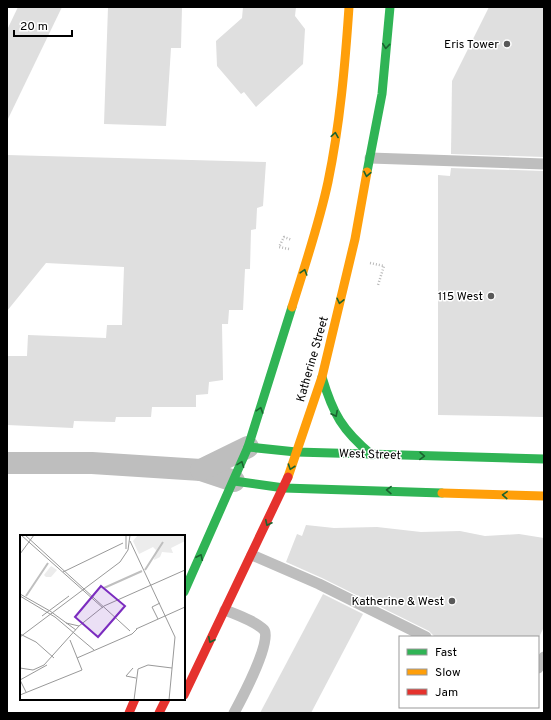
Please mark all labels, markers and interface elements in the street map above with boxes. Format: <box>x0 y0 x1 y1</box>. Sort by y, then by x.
scale bar <box>14 12 72 38</box>
text: 20 m <box>20 19 48 35</box>
place label: Eris Tower <box>444 37 499 53</box>
marker: Eris Tower <box>502 39 512 49</box>
one-way arrow <box>382 43 391 49</box>
one-way arrow <box>330 132 339 138</box>
one-way arrow <box>364 171 372 177</box>
one-way arrow <box>299 269 307 276</box>
place label: 115 West <box>438 289 483 305</box>
marker: 115 West <box>486 291 496 301</box>
one-way arrow <box>336 298 345 305</box>
street label: Katherine Street <box>293 314 333 404</box>
one-way arrow <box>256 406 264 413</box>
one-way arrow <box>330 410 337 417</box>
street label: West Street <box>339 446 401 464</box>
one-way arrow <box>419 452 425 460</box>
one-way arrow <box>236 460 244 468</box>
one-way arrow <box>287 464 296 471</box>
one-way arrow <box>386 486 392 494</box>
one-way arrow <box>502 490 508 499</box>
one-way arrow <box>265 519 273 526</box>
inset map <box>20 535 185 700</box>
one-way arrow <box>195 553 203 561</box>
place label: Katherine & West <box>352 594 444 610</box>
marker: Katherine & West <box>447 596 457 606</box>
one-way arrow <box>208 635 216 643</box>
legend <box>399 636 539 708</box>
text: Fast <box>435 645 457 661</box>
text: Slow <box>435 665 461 681</box>
text: Jam <box>435 685 458 701</box>

